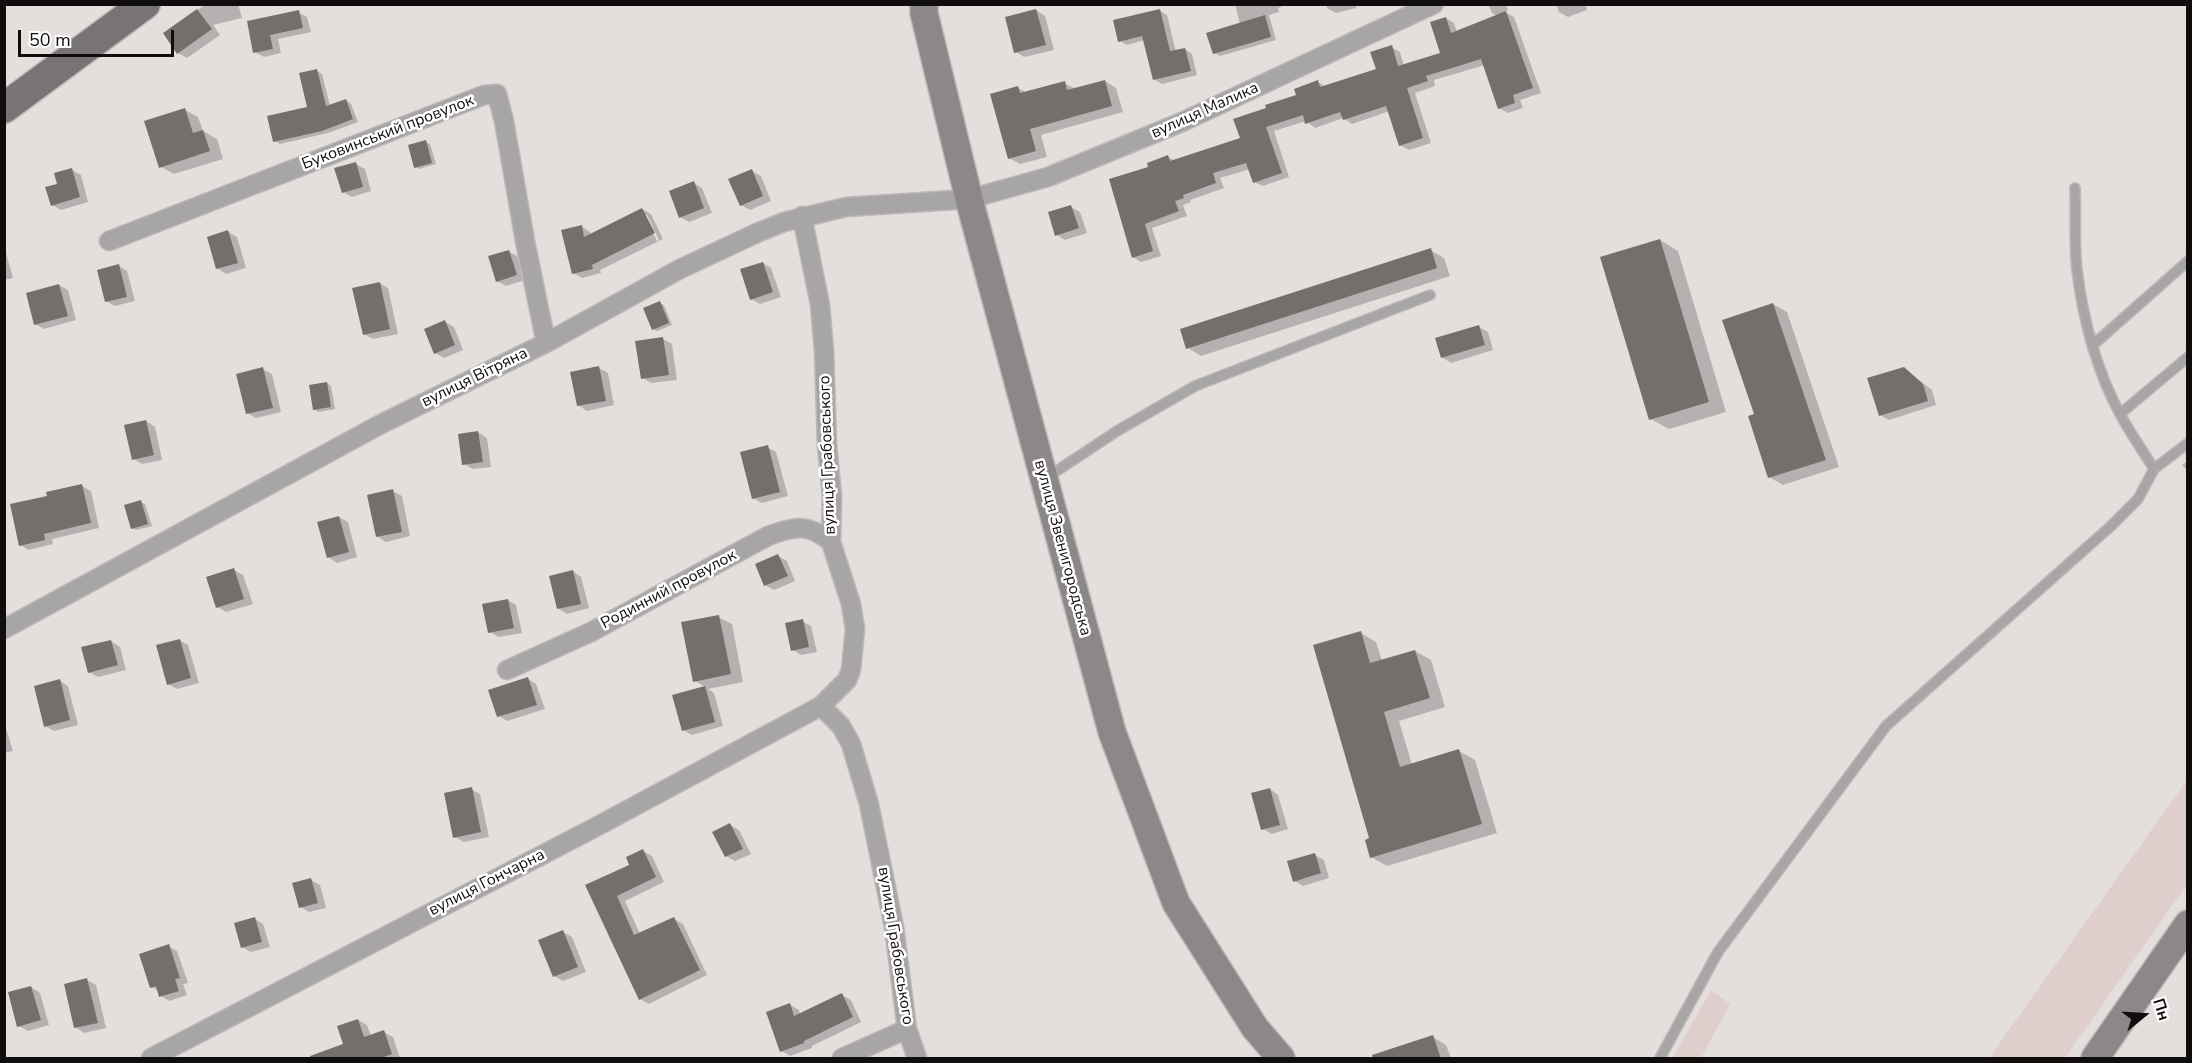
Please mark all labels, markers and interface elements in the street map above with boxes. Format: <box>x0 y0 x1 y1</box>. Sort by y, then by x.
scale bar <box>21 18 177 56</box>
text: 50 m <box>29 28 71 52</box>
street label: вулиця Малика <box>1148 79 1262 143</box>
street label: Буковинський провулок <box>299 91 477 175</box>
street label: вулиця Вітряна <box>419 344 531 412</box>
street label: вулиця Грабовського <box>816 375 840 535</box>
street label: вулиця Звенигородська <box>1029 458 1095 638</box>
street label: Родинний провулок <box>598 546 740 634</box>
street label: вулиця Гончарна <box>426 845 548 921</box>
street label: вулиця Грабовського <box>873 866 917 1026</box>
north arrow <box>2114 985 2174 1045</box>
text: Пн <box>2147 996 2175 1023</box>

